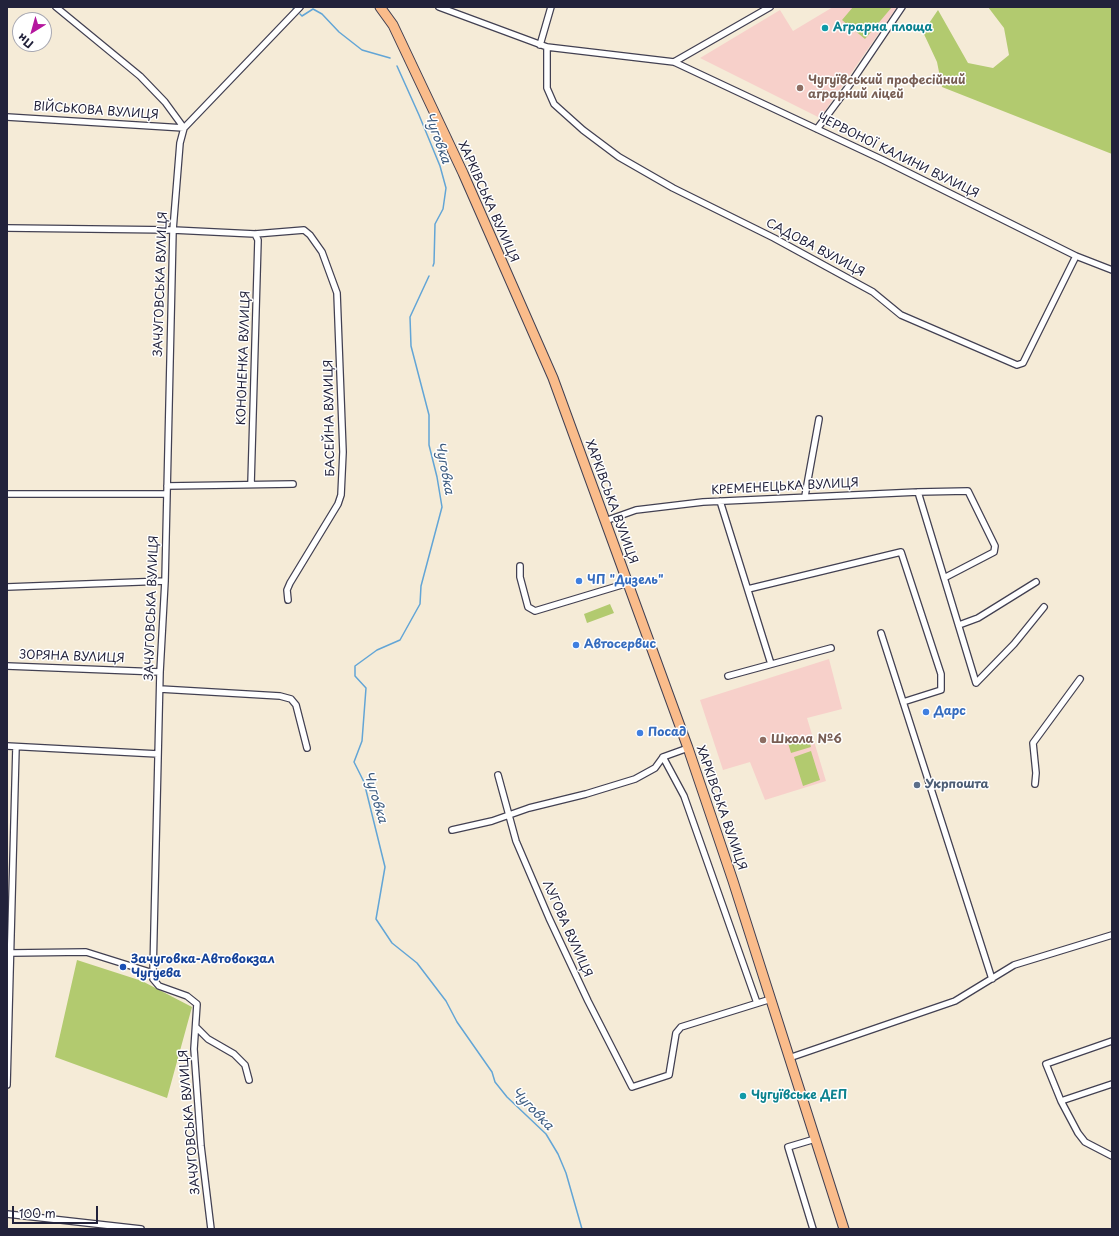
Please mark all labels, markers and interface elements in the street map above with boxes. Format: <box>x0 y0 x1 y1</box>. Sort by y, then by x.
north arrow <box>12 12 52 52</box>
place label: Аграрна площа <box>833 21 933 35</box>
marker: Аграрна площа <box>820 23 830 33</box>
text: Пн <box>14 30 37 53</box>
place label: Чугуївський професійний аграрний ліцей <box>808 74 965 102</box>
marker: Чугуївський професійний аграрний ліцей <box>795 83 805 93</box>
street label: ВІЙСЬКОВА ВУЛИЦЯ <box>33 99 159 123</box>
water label: Чуговка <box>421 110 453 166</box>
street label: ЧЕРВОНОЇ КАЛИНИ ВУЛИЦЯ <box>815 111 981 201</box>
street label: ХАРКІВСЬКА ВУЛИЦЯ <box>455 139 521 265</box>
street label: ЗАЧУГОВСЬКА ВУЛИЦЯ <box>151 211 171 357</box>
street label: САДОВА ВУЛИЦЯ <box>763 216 867 280</box>
street label: КОНОНЕНКА ВУЛИЦЯ <box>234 291 254 425</box>
street label: БАСЕЙНА ВУЛИЦЯ <box>322 359 338 477</box>
street label: ХАРКІВСЬКА ВУЛИЦЯ <box>582 438 640 566</box>
water label: Чуговка <box>431 440 457 496</box>
street label: КРЕМЕНЕЦЬКА ВУЛИЦЯ <box>711 476 859 498</box>
street label: ЗАЧУГОВСЬКА ВУЛИЦЯ <box>142 535 162 681</box>
place label: ЧП "Дизель" <box>587 574 663 588</box>
marker: ЧП "Дизель" <box>574 576 584 586</box>
place label: Автосервис <box>584 638 656 652</box>
marker: Автосервис <box>571 640 581 650</box>
street label: ЗОРЯНА ВУЛИЦЯ <box>19 648 125 666</box>
place label: Дарс <box>934 705 966 719</box>
marker: Дарс <box>921 707 931 717</box>
place label: Посад <box>648 726 686 740</box>
marker: Посад <box>635 728 645 738</box>
place label: Школа №6 <box>771 733 842 747</box>
marker: Школа №6 <box>758 735 768 745</box>
street label: ХАРКІВСЬКА ВУЛИЦЯ <box>693 744 749 872</box>
water label: Чуговка <box>360 769 390 825</box>
place label: Укрпошта <box>925 778 989 792</box>
marker: Укрпошта <box>912 780 922 790</box>
street label: ЛУГОВА ВУЛИЦЯ <box>539 878 595 980</box>
place label: Зачуговка-Автовокзал Чугуева <box>131 953 275 981</box>
marker: Зачуговка-Автовокзал Чугуева <box>118 962 128 972</box>
street label: ЗАЧУГОВСЬКА ВУЛИЦЯ <box>176 1049 204 1195</box>
water label: Чуговка <box>508 1084 556 1134</box>
place label: Чугуївське ДЕП <box>751 1089 847 1103</box>
marker: Чугуївське ДЕП <box>738 1091 748 1101</box>
scale bar <box>14 1198 100 1224</box>
text: 100 m <box>19 1204 56 1222</box>

